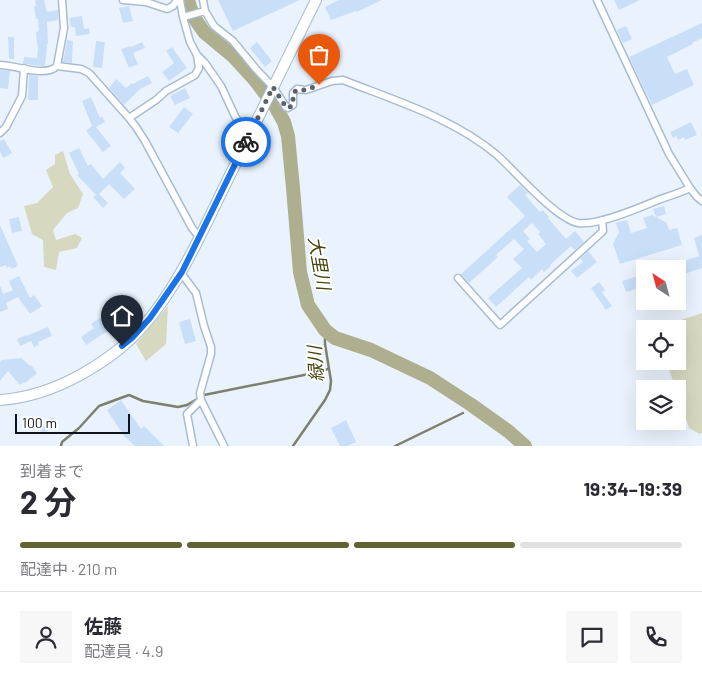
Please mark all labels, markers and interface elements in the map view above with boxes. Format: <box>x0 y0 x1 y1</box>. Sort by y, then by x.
pin <box>298 34 340 85</box>
icon: bag <box>305 41 333 69</box>
courier <box>221 117 271 167</box>
icon: bike <box>232 128 260 156</box>
water label: 大里川 <box>304 235 336 293</box>
north arrow <box>636 260 686 310</box>
map controls <box>636 260 686 430</box>
pin <box>101 295 143 346</box>
icon: home <box>108 302 136 330</box>
button: locate <box>636 320 686 370</box>
water label: 緑川 <box>303 343 327 383</box>
button: layers <box>636 380 686 430</box>
scale bar <box>15 411 130 434</box>
text: 100 m <box>22 414 57 431</box>
text: 到着まで <box>20 461 84 480</box>
text: 19:34–19:39 <box>583 477 682 500</box>
text: 2 分 <box>20 482 76 520</box>
text: 配達中 · 210 m <box>20 559 117 578</box>
button: person <box>20 611 72 663</box>
button: chat <box>566 611 618 663</box>
button: phone <box>630 611 682 663</box>
text: 佐藤 <box>84 614 122 637</box>
text: 配達員 · 4.9 <box>84 641 163 660</box>

